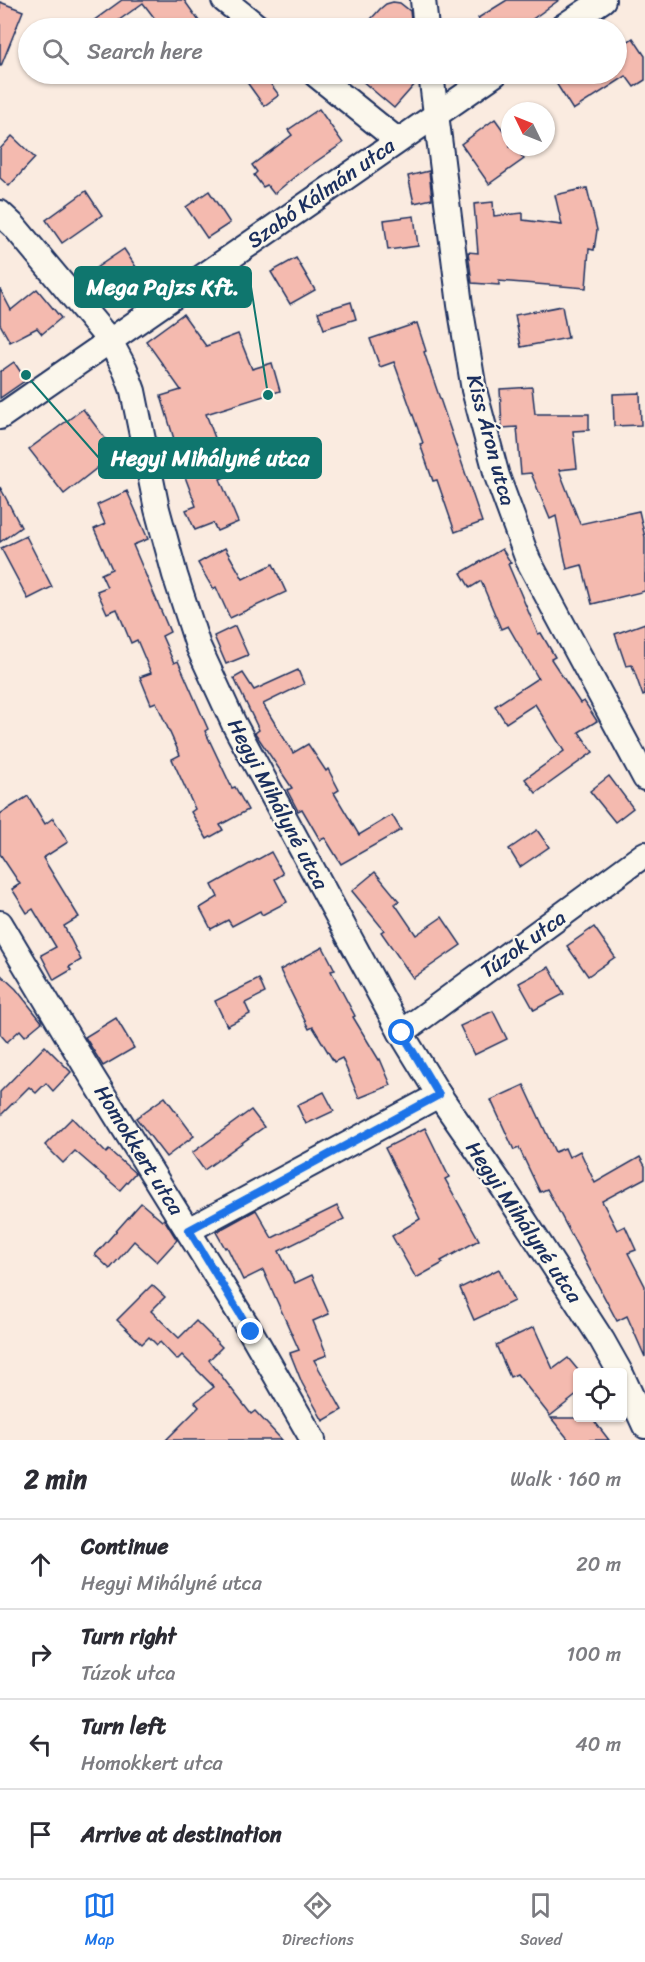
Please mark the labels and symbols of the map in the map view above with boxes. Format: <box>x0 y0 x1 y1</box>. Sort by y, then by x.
north arrow <box>501 102 555 156</box>
street label: Szabó Kálmán utca <box>239 127 404 259</box>
callout: Mega Pajzs Kft. <box>75 267 251 307</box>
text: Mega Pajzs Kft. <box>86 268 239 307</box>
street label: Kiss Áron utca <box>455 370 527 510</box>
callout: Hegyi Mihályné utca <box>99 438 321 478</box>
text: Hegyi Mihályné utca <box>110 439 310 478</box>
street label: Hegyi Mihályné utca <box>217 711 340 897</box>
street label: Túzok utca <box>472 899 575 988</box>
route start <box>388 1019 414 1045</box>
street label: Homokkert utca <box>83 1077 195 1224</box>
street label: Hegyi Mihályné utca <box>455 1133 593 1312</box>
route end <box>237 1318 263 1344</box>

